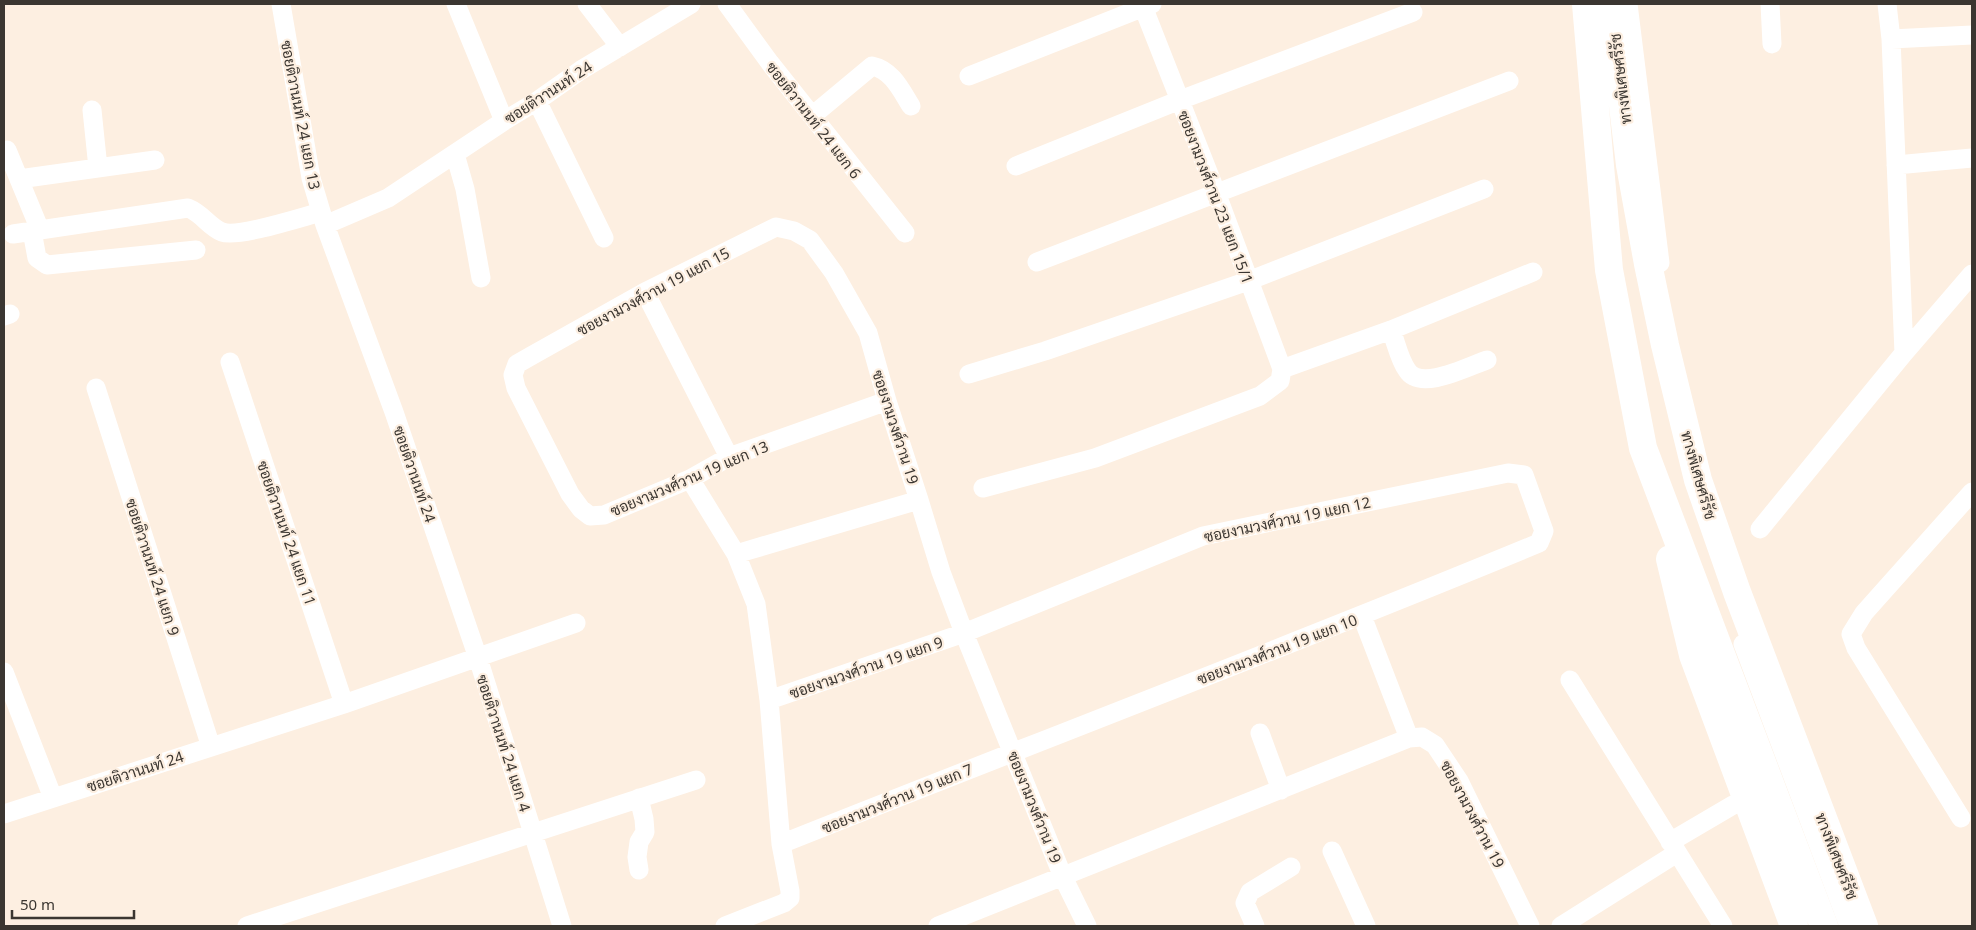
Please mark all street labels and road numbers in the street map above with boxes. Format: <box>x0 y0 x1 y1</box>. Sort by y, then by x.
street label: ทางพิเศษศรีรัช <box>1605 33 1635 125</box>
street label: ซอยติวานนท์ 24 แยก 13 <box>277 39 325 191</box>
street label: ซอยติวานนท์ 24 <box>500 56 596 128</box>
street label: ซอยติวานนท์ 24 แยก 6 <box>762 58 866 182</box>
street label: ซอยงามวงศ์วาน 23 แยก 15/1 <box>1174 108 1258 286</box>
street label: ซอยงามวงศ์วาน 19 แยก 15 <box>573 242 733 340</box>
street label: ซอยงามวงศ์วาน 19 <box>868 367 924 487</box>
street label: ซอยติวานนท์ 24 <box>389 423 441 525</box>
street label: ทางพิเศษศรีรัช <box>1677 428 1721 522</box>
street label: ซอยงามวงศ์วาน 19 แยก 13 <box>607 436 771 520</box>
street label: ซอยติวานนท์ 24 แยก 11 <box>253 458 321 608</box>
street label: ซอยงามวงศ์วาน 19 แยก 12 <box>1202 492 1372 546</box>
street label: ซอยติวานนท์ 24 แยก 9 <box>121 496 185 638</box>
street label: ซอยงามวงศ์วาน 19 แยก 10 <box>1194 609 1360 689</box>
street label: ซอยงามวงศ์วาน 19 แยก 9 <box>786 631 946 703</box>
street label: ซอยติวานนท์ 24 แยก 4 <box>472 672 536 814</box>
street label: ซอยติวานนท์ 24 <box>84 746 186 796</box>
street label: ซอยงามวงศ์วาน 19 <box>1003 748 1067 866</box>
street label: ซอยงามวงศ์วาน 19 <box>1436 757 1510 871</box>
street label: ซอยงามวงศ์วาน 19 แยก 7 <box>818 759 976 837</box>
street label: ทางพิเศษศรีรัช <box>1811 810 1863 902</box>

